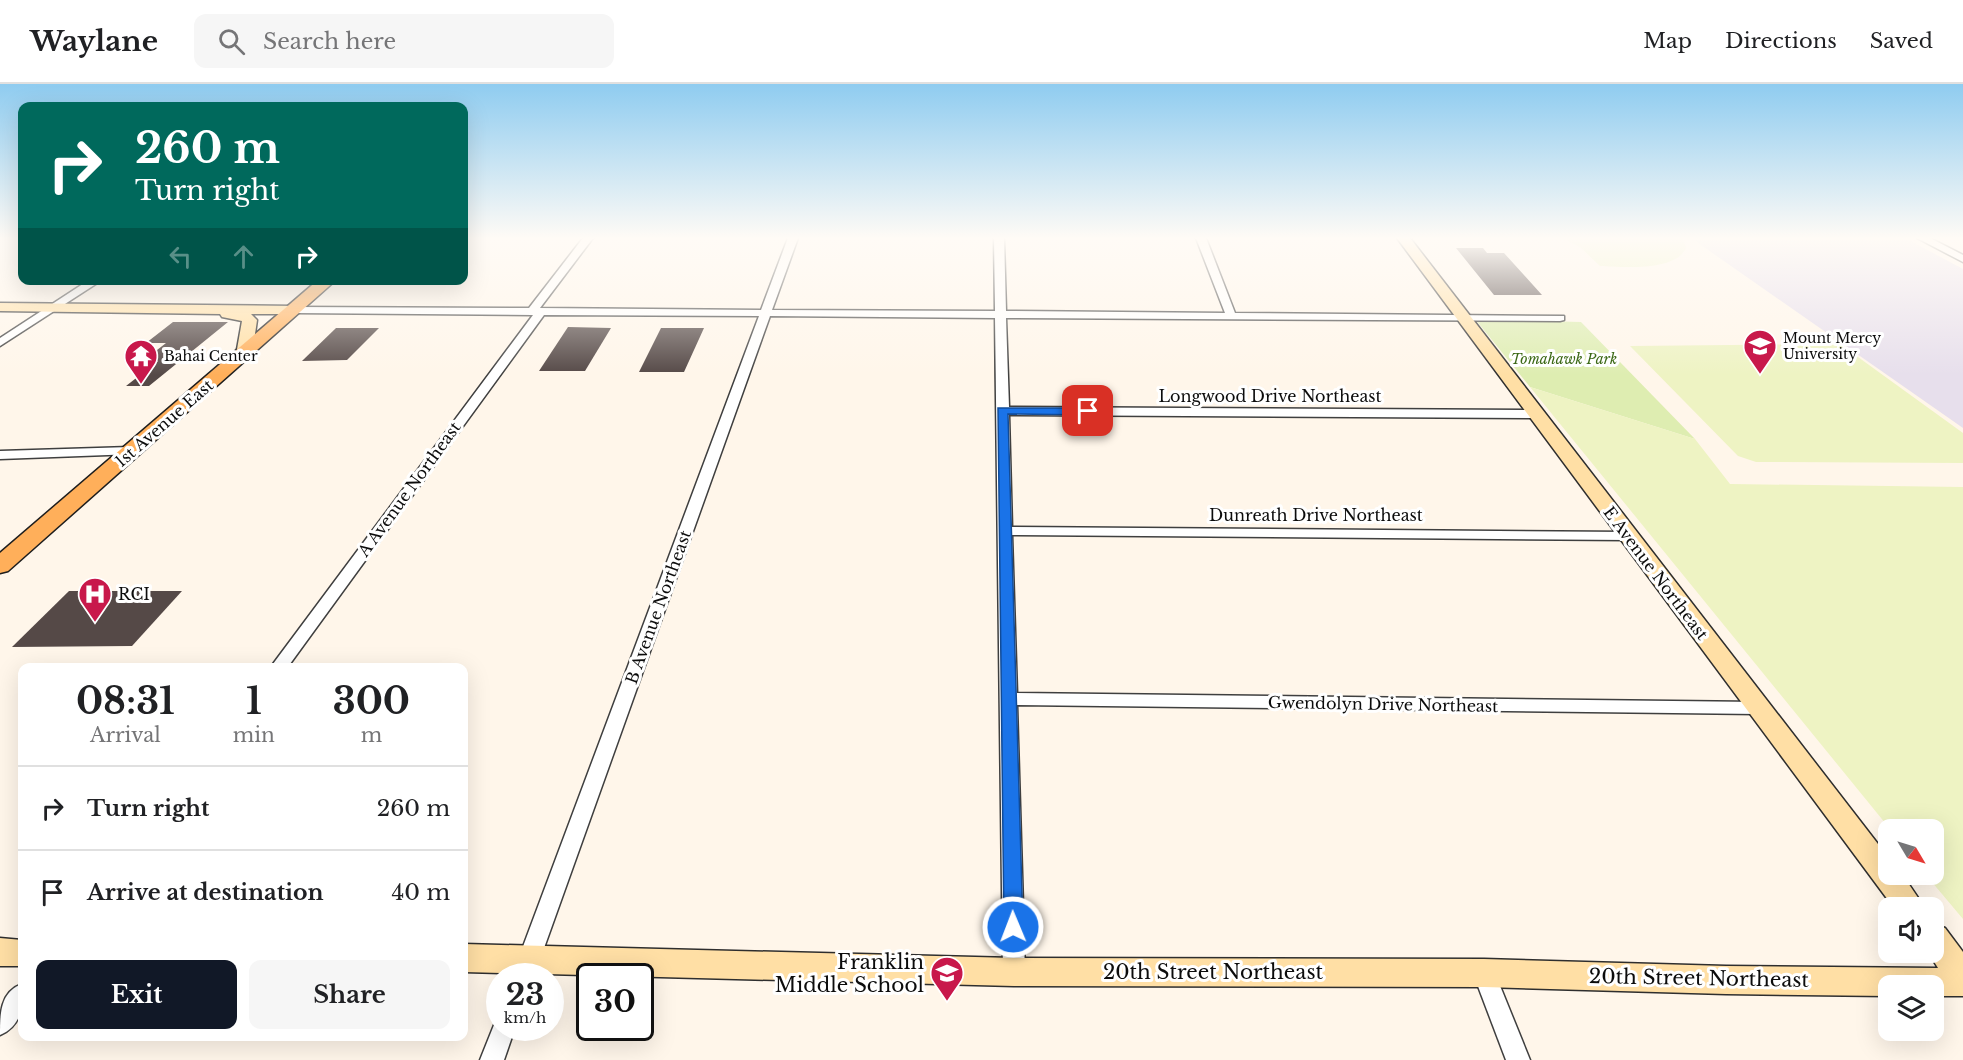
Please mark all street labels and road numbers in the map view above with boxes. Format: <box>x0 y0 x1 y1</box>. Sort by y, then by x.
street label: 1st Avenue East <box>111 375 217 471</box>
street label: Longwood Drive Northeast <box>1158 386 1382 406</box>
street label: A Avenue Northeast <box>353 418 465 561</box>
street label: E Avenue Northeast <box>1599 502 1713 644</box>
street label: Dunreath Drive Northeast <box>1209 505 1423 525</box>
street label: B Avenue Northeast <box>621 527 695 687</box>
street label: Gwendolyn Drive Northeast <box>1268 692 1498 716</box>
street label: 20th Street Northeast <box>1103 960 1323 984</box>
street label: 20th Street Northeast <box>1589 964 1810 992</box>

